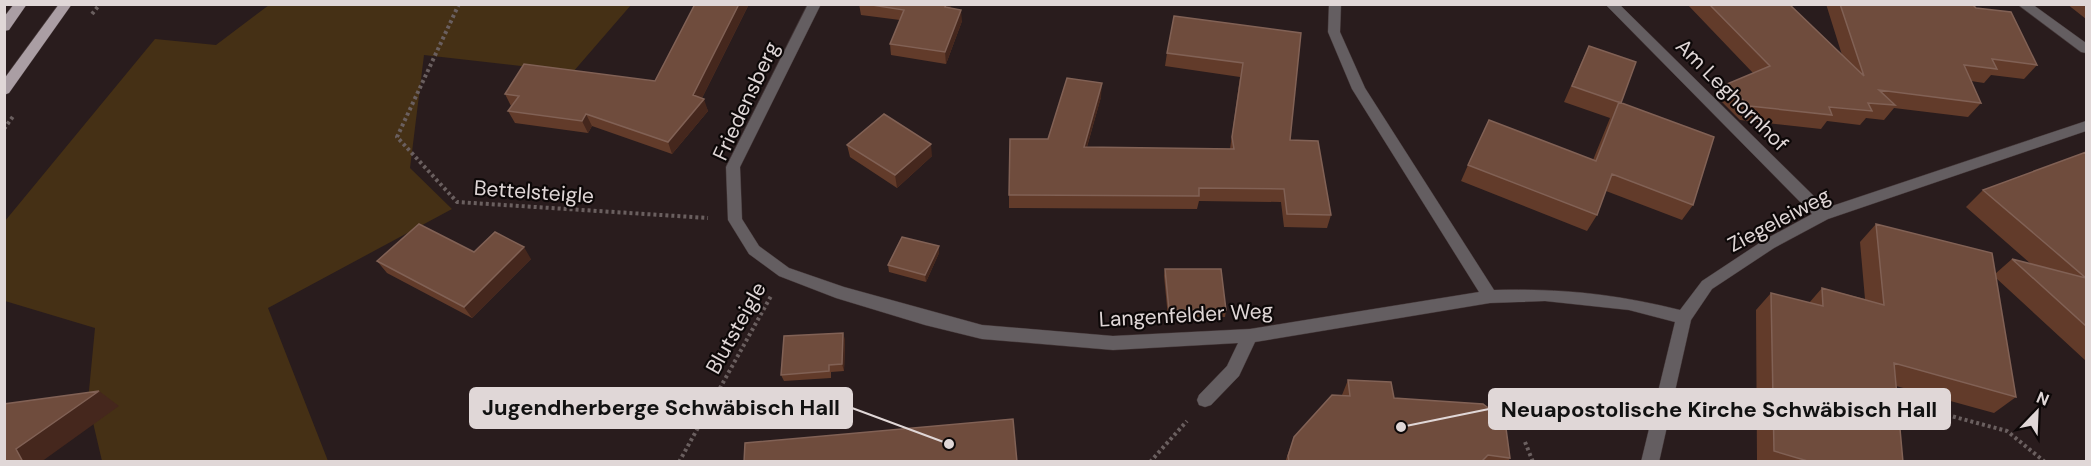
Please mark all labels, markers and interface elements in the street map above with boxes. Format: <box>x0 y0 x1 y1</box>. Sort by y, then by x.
street label: Am Leghornhof <box>1670 33 1794 157</box>
street label: Friedensberg <box>706 37 786 165</box>
street label: Bettelsteigle <box>473 174 595 210</box>
street label: Ziegeleiweg <box>1723 181 1835 259</box>
street label: Blutsteigle <box>699 277 773 379</box>
street label: Langenfelder Weg <box>1098 296 1274 334</box>
north arrow <box>2007 382 2067 442</box>
text: N <box>2033 387 2052 411</box>
callout: Jugendherberge Schwäbisch Hall <box>470 388 852 428</box>
callout: Neuapostolische Kirche Schwäbisch Hall <box>1489 389 1950 429</box>
text: Jugendherberge Schwäbisch Hall <box>482 393 840 422</box>
text: Neuapostolische Kirche Schwäbisch Hall <box>1501 395 1937 424</box>

